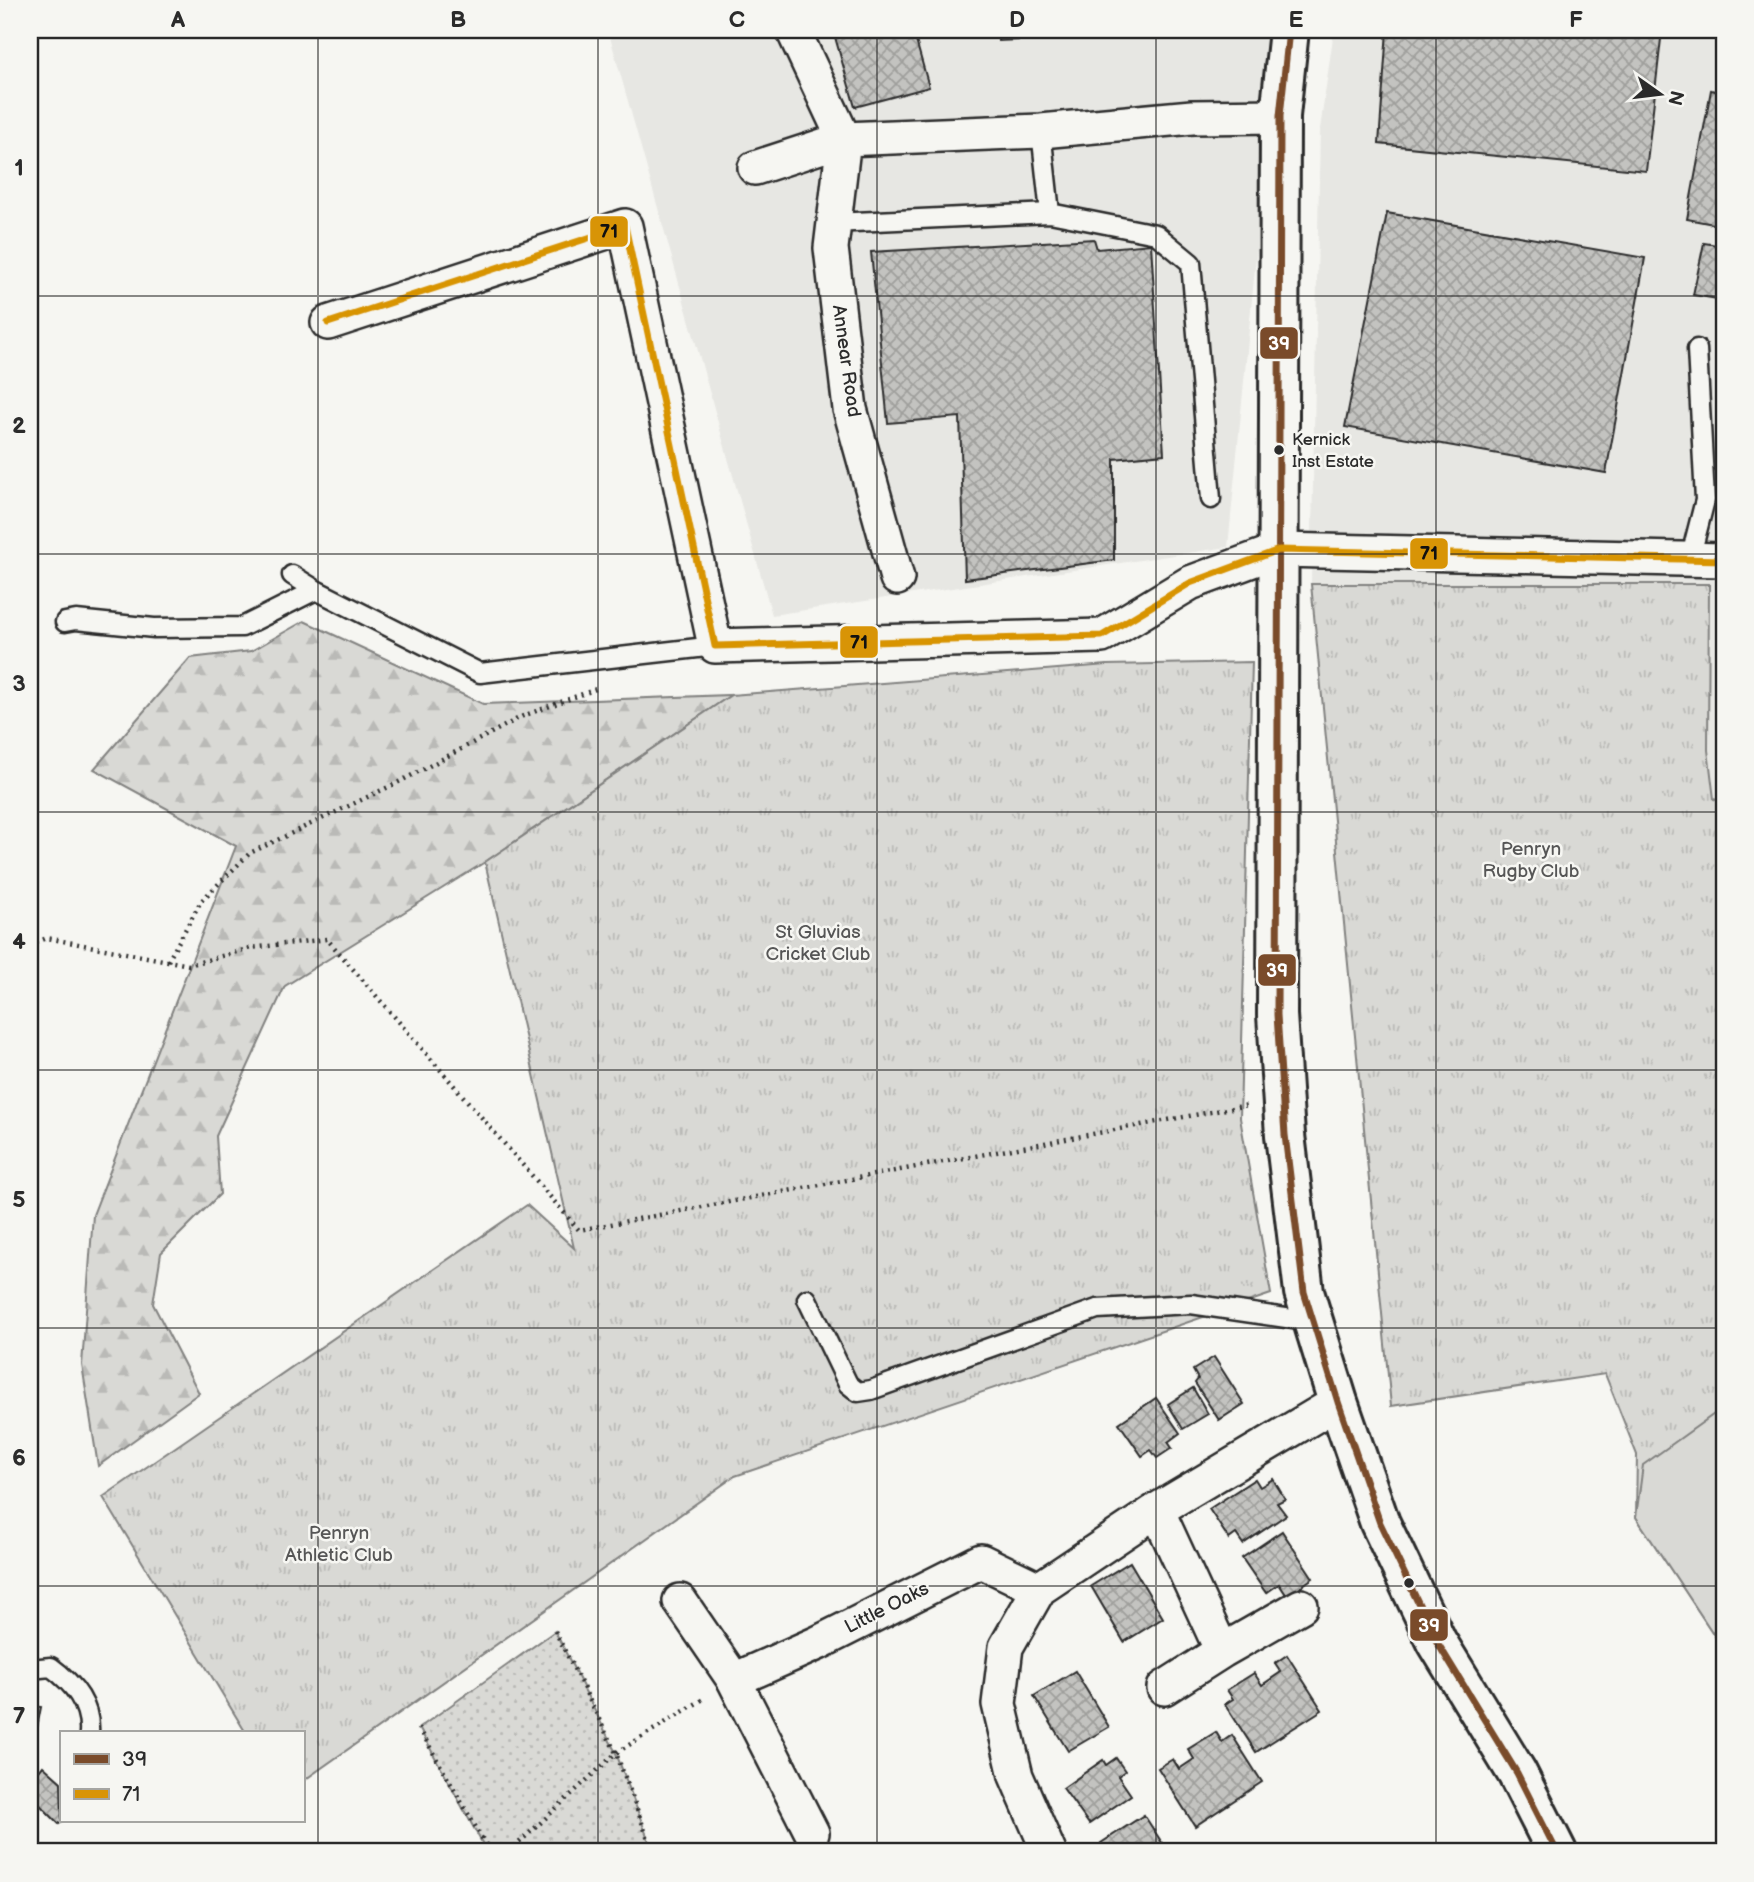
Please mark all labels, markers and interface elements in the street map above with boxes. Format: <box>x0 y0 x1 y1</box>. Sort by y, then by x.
text: A <box>170 6 186 34</box>
text: B <box>450 6 466 34</box>
text: C <box>729 6 745 34</box>
text: D <box>1009 6 1025 34</box>
text: E <box>1289 6 1304 34</box>
text: F <box>1569 6 1583 34</box>
north arrow <box>1624 60 1694 130</box>
text: N <box>1662 88 1688 107</box>
text: 1 <box>14 154 24 182</box>
line badge: 71 <box>589 215 629 248</box>
text: 71 <box>600 221 618 244</box>
street label: Annear Road <box>827 303 865 419</box>
line badge: 39 <box>1259 326 1299 360</box>
text: 39 <box>1268 333 1290 356</box>
text: 2 <box>12 412 26 440</box>
place label: Kernick Inst Estate <box>1292 430 1374 472</box>
marker: Kernick Inst Estate <box>1272 443 1286 457</box>
line badge: 71 <box>1409 537 1449 570</box>
text: 71 <box>1420 543 1438 566</box>
line badge: 71 <box>839 625 879 659</box>
text: 71 <box>850 632 868 655</box>
text: 3 <box>12 670 26 698</box>
park label: Penryn Rugby Club <box>1482 838 1580 883</box>
park label: St Gluvias Cricket Club <box>765 921 871 966</box>
text: 4 <box>12 928 26 956</box>
line badge: 39 <box>1257 953 1297 987</box>
text: 39 <box>1266 960 1288 983</box>
text: 5 <box>12 1186 26 1214</box>
text: 6 <box>12 1444 26 1472</box>
park label: Penryn Athletic Club <box>285 1522 393 1567</box>
unlabelled marker <box>1402 1576 1416 1590</box>
street label: Little Oaks <box>841 1577 933 1639</box>
line badge: 39 <box>1409 1608 1449 1642</box>
text: 39 <box>1418 1615 1440 1638</box>
text: 7 <box>13 1702 26 1730</box>
legend <box>60 1731 304 1822</box>
text: 39 <box>122 1747 147 1772</box>
text: 71 <box>122 1782 140 1807</box>

